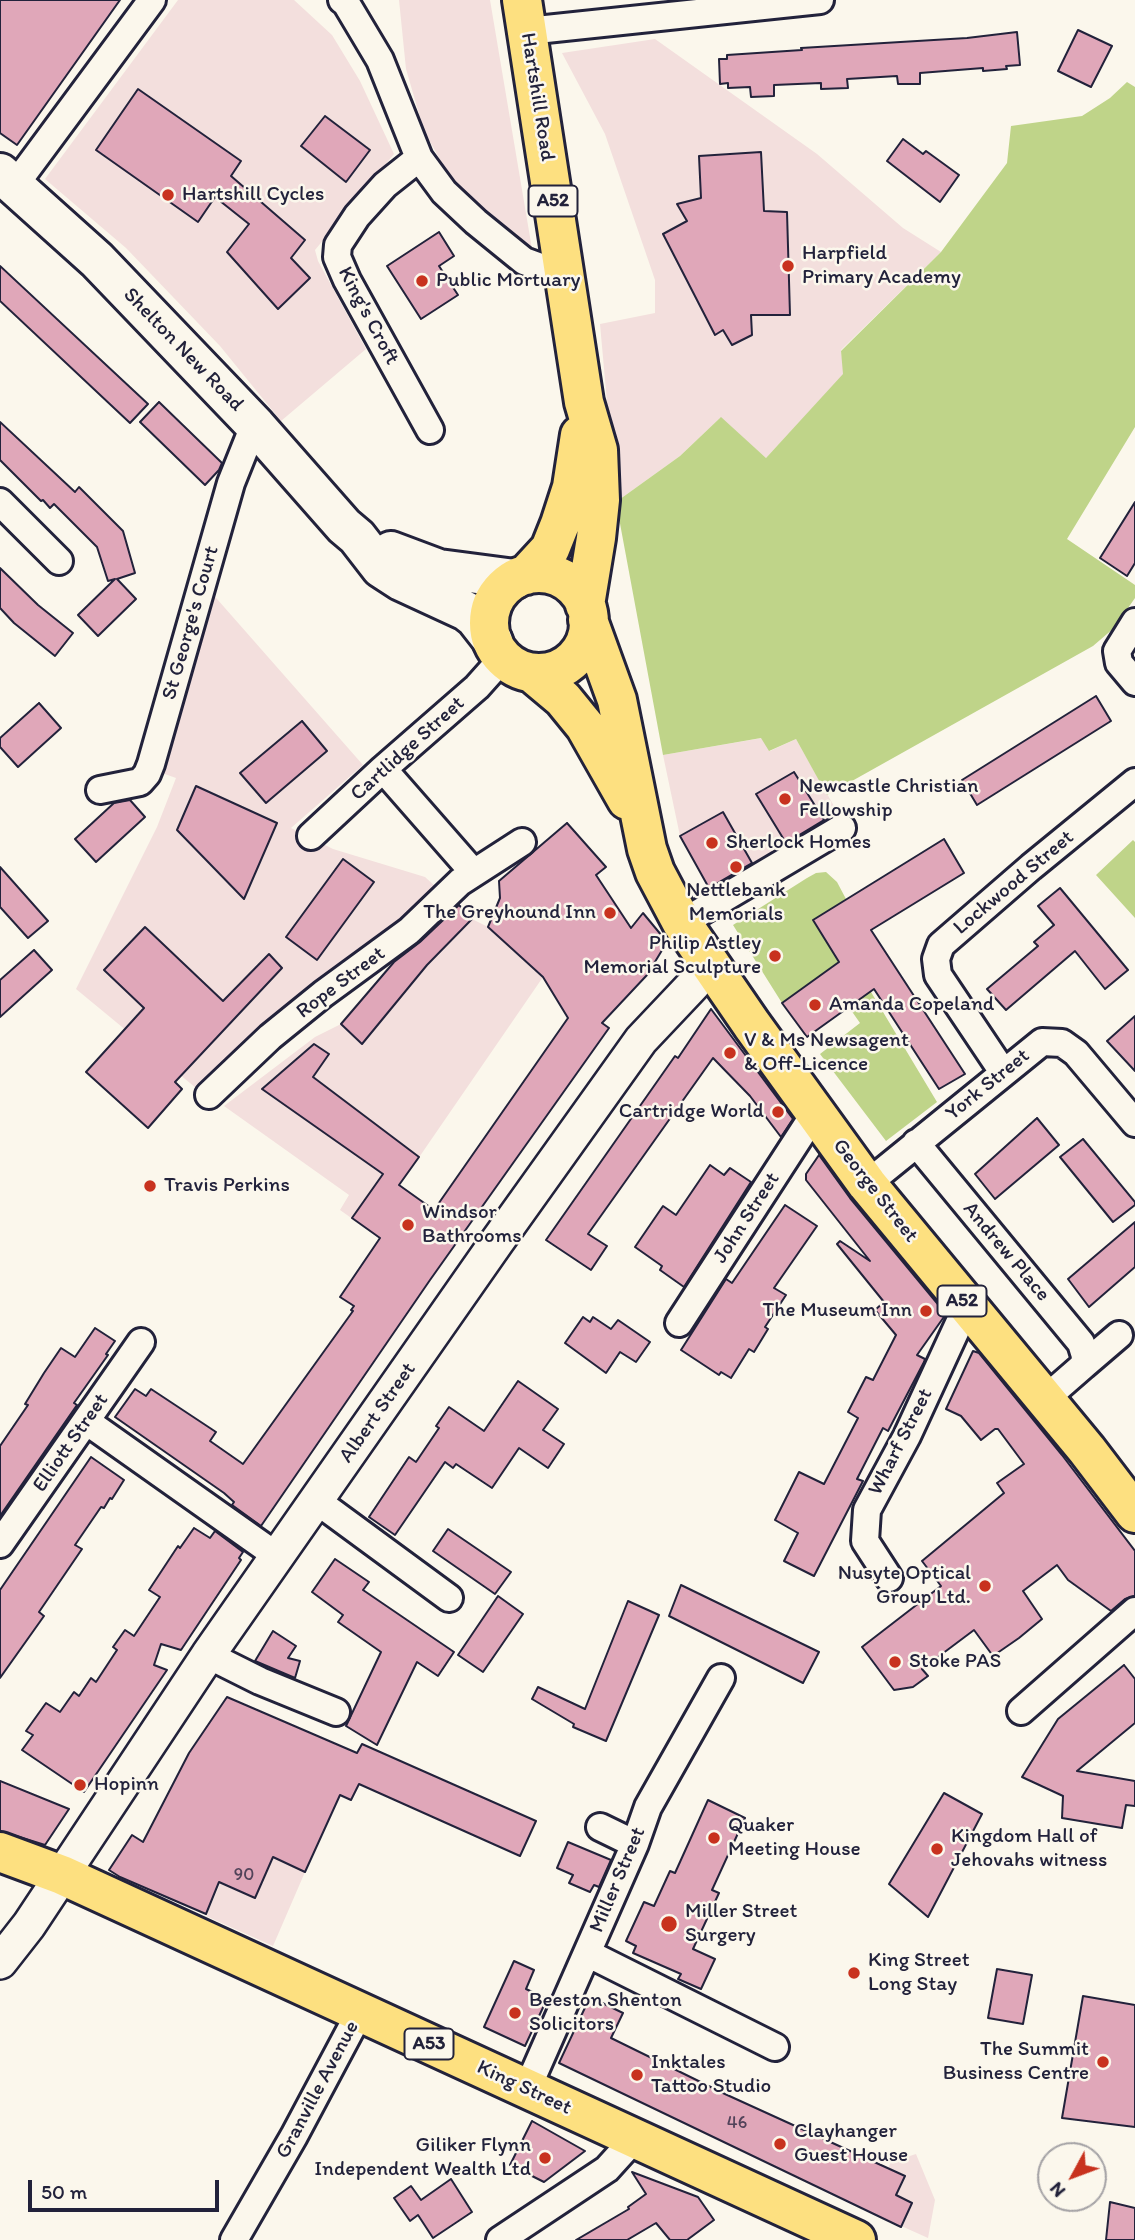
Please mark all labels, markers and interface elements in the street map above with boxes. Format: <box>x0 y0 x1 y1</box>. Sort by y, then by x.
street label: Hartshill Road <box>514 31 560 163</box>
place label: Hartshill Cycles <box>182 182 324 208</box>
road number: A52 <box>528 186 578 216</box>
marker: Hartshill Cycles <box>160 187 176 203</box>
place label: Harpfield Primary Academy <box>802 241 961 291</box>
marker: Harpfield Primary Academy <box>780 258 796 274</box>
street label: King's Croft <box>332 263 404 369</box>
place label: Public Mortuary <box>436 268 580 294</box>
marker: Public Mortuary <box>414 273 430 289</box>
street label: Shelton New Road <box>117 283 249 417</box>
street label: St George's Court <box>157 543 225 703</box>
street label: Cartlidge Street <box>346 691 470 807</box>
place label: Newcastle Christian Fellowship <box>799 774 978 824</box>
marker: Newcastle Christian Fellowship <box>777 791 793 807</box>
street label: Lockwood Street <box>949 825 1079 941</box>
place label: Sherlock Homes <box>726 830 871 856</box>
marker: Sherlock Homes <box>704 835 720 851</box>
marker: Nettlebank Memorials <box>728 859 744 875</box>
place label: Nettlebank Memorials <box>686 878 786 928</box>
place label: The Greyhound Inn <box>423 900 596 926</box>
marker: The Greyhound Inn <box>602 905 618 921</box>
place label: Philip Astley Memorial Sculpture <box>584 931 761 981</box>
street label: Rope Street <box>292 941 390 1025</box>
marker: Philip Astley Memorial Sculpture <box>767 948 783 964</box>
place label: Amanda Copeland <box>829 992 994 1018</box>
marker: Amanda Copeland <box>807 997 823 1013</box>
place label: V & Ms Newsagent & Off-Licence <box>744 1028 909 1078</box>
street label: York Street <box>941 1044 1035 1126</box>
marker: V & Ms Newsagent & Off-Licence <box>722 1045 738 1061</box>
place label: Cartridge World <box>619 1099 764 1125</box>
marker: Cartridge World <box>770 1104 786 1120</box>
street label: George Street <box>827 1134 923 1248</box>
street label: John Street <box>708 1168 786 1268</box>
place label: Travis Perkins <box>164 1173 290 1199</box>
marker: Travis Perkins <box>142 1178 158 1194</box>
street label: Andrew Place <box>957 1197 1055 1307</box>
place label: Windsor Bathrooms <box>422 1200 522 1250</box>
marker: Windsor Bathrooms <box>400 1217 416 1233</box>
road number: A52 <box>937 1286 986 1316</box>
place label: The Museum Inn <box>763 1298 912 1324</box>
marker: The Museum Inn <box>918 1303 934 1319</box>
street label: Albert Street <box>334 1358 422 1468</box>
street label: Wharf Street <box>863 1384 939 1500</box>
street label: Elliott Street <box>28 1389 114 1497</box>
place label: Nusyte Optical Group Ltd. <box>838 1561 971 1611</box>
marker: Nusyte Optical Group Ltd. <box>977 1578 993 1594</box>
place label: Stoke PAS <box>909 1649 1001 1675</box>
marker: Stoke PAS <box>887 1654 903 1670</box>
place label: Hopinn <box>94 1772 159 1798</box>
marker: Hopinn <box>72 1777 88 1793</box>
place label: Quaker Meeting House <box>728 1813 861 1863</box>
street label: Miller Street <box>584 1823 652 1937</box>
place label: Kingdom Hall of Jehovahs witness <box>951 1824 1107 1874</box>
marker: Quaker Meeting House <box>706 1830 722 1846</box>
marker: Kingdom Hall of Jehovahs witness <box>929 1841 945 1857</box>
house number: 90 <box>234 1864 254 1886</box>
place label: Miller Street Surgery <box>685 1899 797 1949</box>
marker: Miller Street Surgery <box>659 1914 679 1934</box>
place label: King Street Long Stay <box>868 1948 970 1998</box>
marker: King Street Long Stay <box>846 1965 862 1981</box>
place label: Beeston Shenton Solicitors <box>529 1988 682 2038</box>
marker: Beeston Shenton Solicitors <box>507 2005 523 2021</box>
street label: Granville Avenue <box>271 2017 365 2163</box>
road number: A53 <box>404 2028 453 2060</box>
place label: The Summit Business Centre <box>943 2037 1089 2087</box>
place label: Inktales Tattoo Studio <box>651 2050 771 2100</box>
marker: The Summit Business Centre <box>1095 2054 1111 2070</box>
street label: King Street <box>473 2055 575 2121</box>
marker: Inktales Tattoo Studio <box>629 2067 645 2083</box>
house number: 46 <box>727 2112 747 2134</box>
place label: Clayhanger Guest House <box>794 2119 908 2169</box>
place label: Giliker Flynn Independent Wealth Ltd <box>314 2133 531 2183</box>
marker: Clayhanger Guest House <box>772 2136 788 2152</box>
north arrow <box>1037 2142 1107 2212</box>
marker: Giliker Flynn Independent Wealth Ltd <box>537 2150 553 2166</box>
scale bar <box>32 2166 222 2210</box>
text: N <box>1044 2177 1070 2202</box>
text: 50 m <box>41 2179 87 2204</box>

